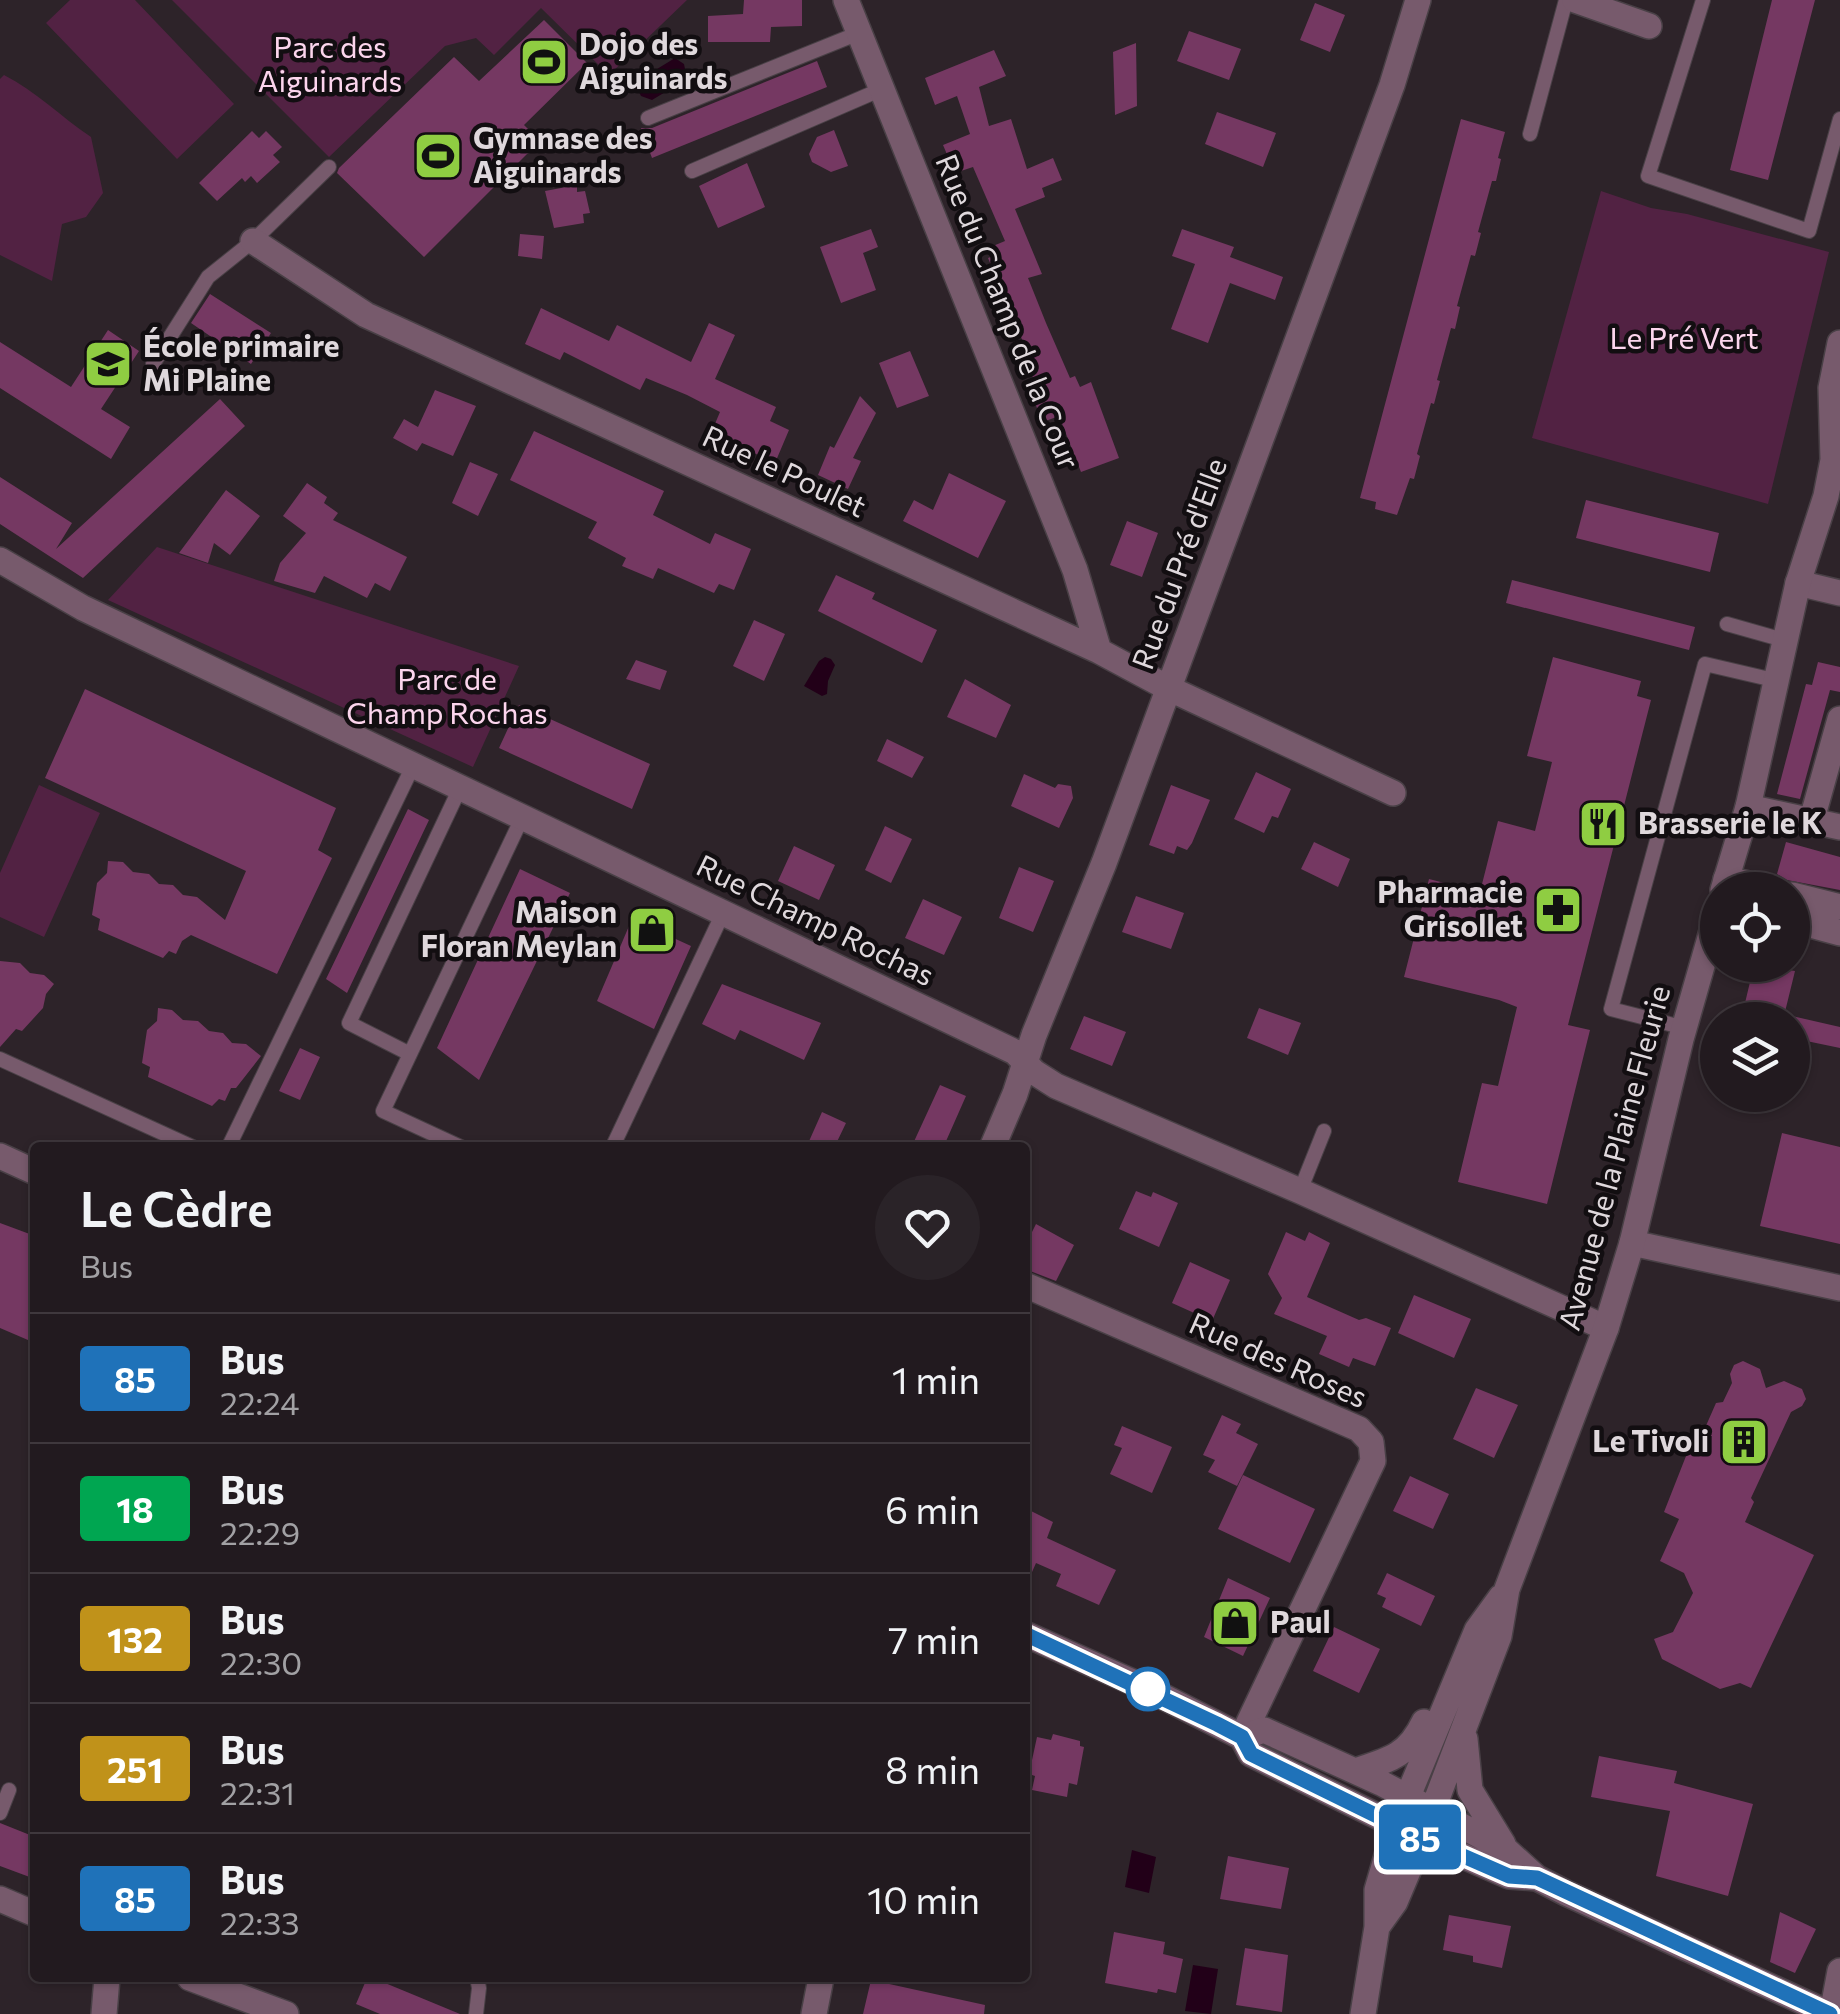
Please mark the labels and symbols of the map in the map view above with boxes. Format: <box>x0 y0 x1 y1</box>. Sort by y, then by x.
place label: Dojo des Aiguinards <box>579 24 728 95</box>
park label: Parc des Aiguinards <box>258 27 402 98</box>
sports icon: Dojo des Aiguinards <box>518 36 570 88</box>
place label: Gymnase des Aiguinards <box>473 118 653 189</box>
sports icon: Gymnase des Aiguinards <box>412 130 464 182</box>
street label: Rue du Champ de la Cour <box>929 148 1089 474</box>
park label: Le Pré Vert <box>1609 318 1759 355</box>
place label: École primaire Mi Plaine <box>143 326 340 397</box>
school or university icon: École primaire Mi Plaine <box>82 338 134 390</box>
street label: Rue le Poulet <box>697 416 873 524</box>
street label: Rue du Pré d'Elle <box>1122 452 1233 674</box>
park label: Parc de Champ Rochas <box>346 659 548 730</box>
restaurant icon: Brasserie le K <box>1577 798 1629 850</box>
place label: Brasserie le K <box>1638 803 1822 840</box>
street label: Rue Champ Rochas <box>691 845 941 992</box>
place label: Pharmacie Grisollet <box>1377 872 1523 943</box>
pharmacy icon: Pharmacie Grisollet <box>1532 884 1584 936</box>
place label: Maison Floran Meylan <box>421 892 617 963</box>
shop icon: Maison Floran Meylan <box>626 904 678 956</box>
street label: Avenue de la Plaine Fleurie <box>1549 981 1676 1334</box>
street label: Rue des Roses <box>1184 1303 1374 1414</box>
building icon: Le Tivoli <box>1718 1416 1770 1468</box>
place label: Le Tivoli <box>1592 1421 1709 1458</box>
shop icon: Paul <box>1209 1597 1261 1649</box>
place label: Paul <box>1270 1602 1331 1639</box>
unlabelled marker <box>1127 1668 1169 1710</box>
line badge: 85 <box>1375 1804 1465 1870</box>

